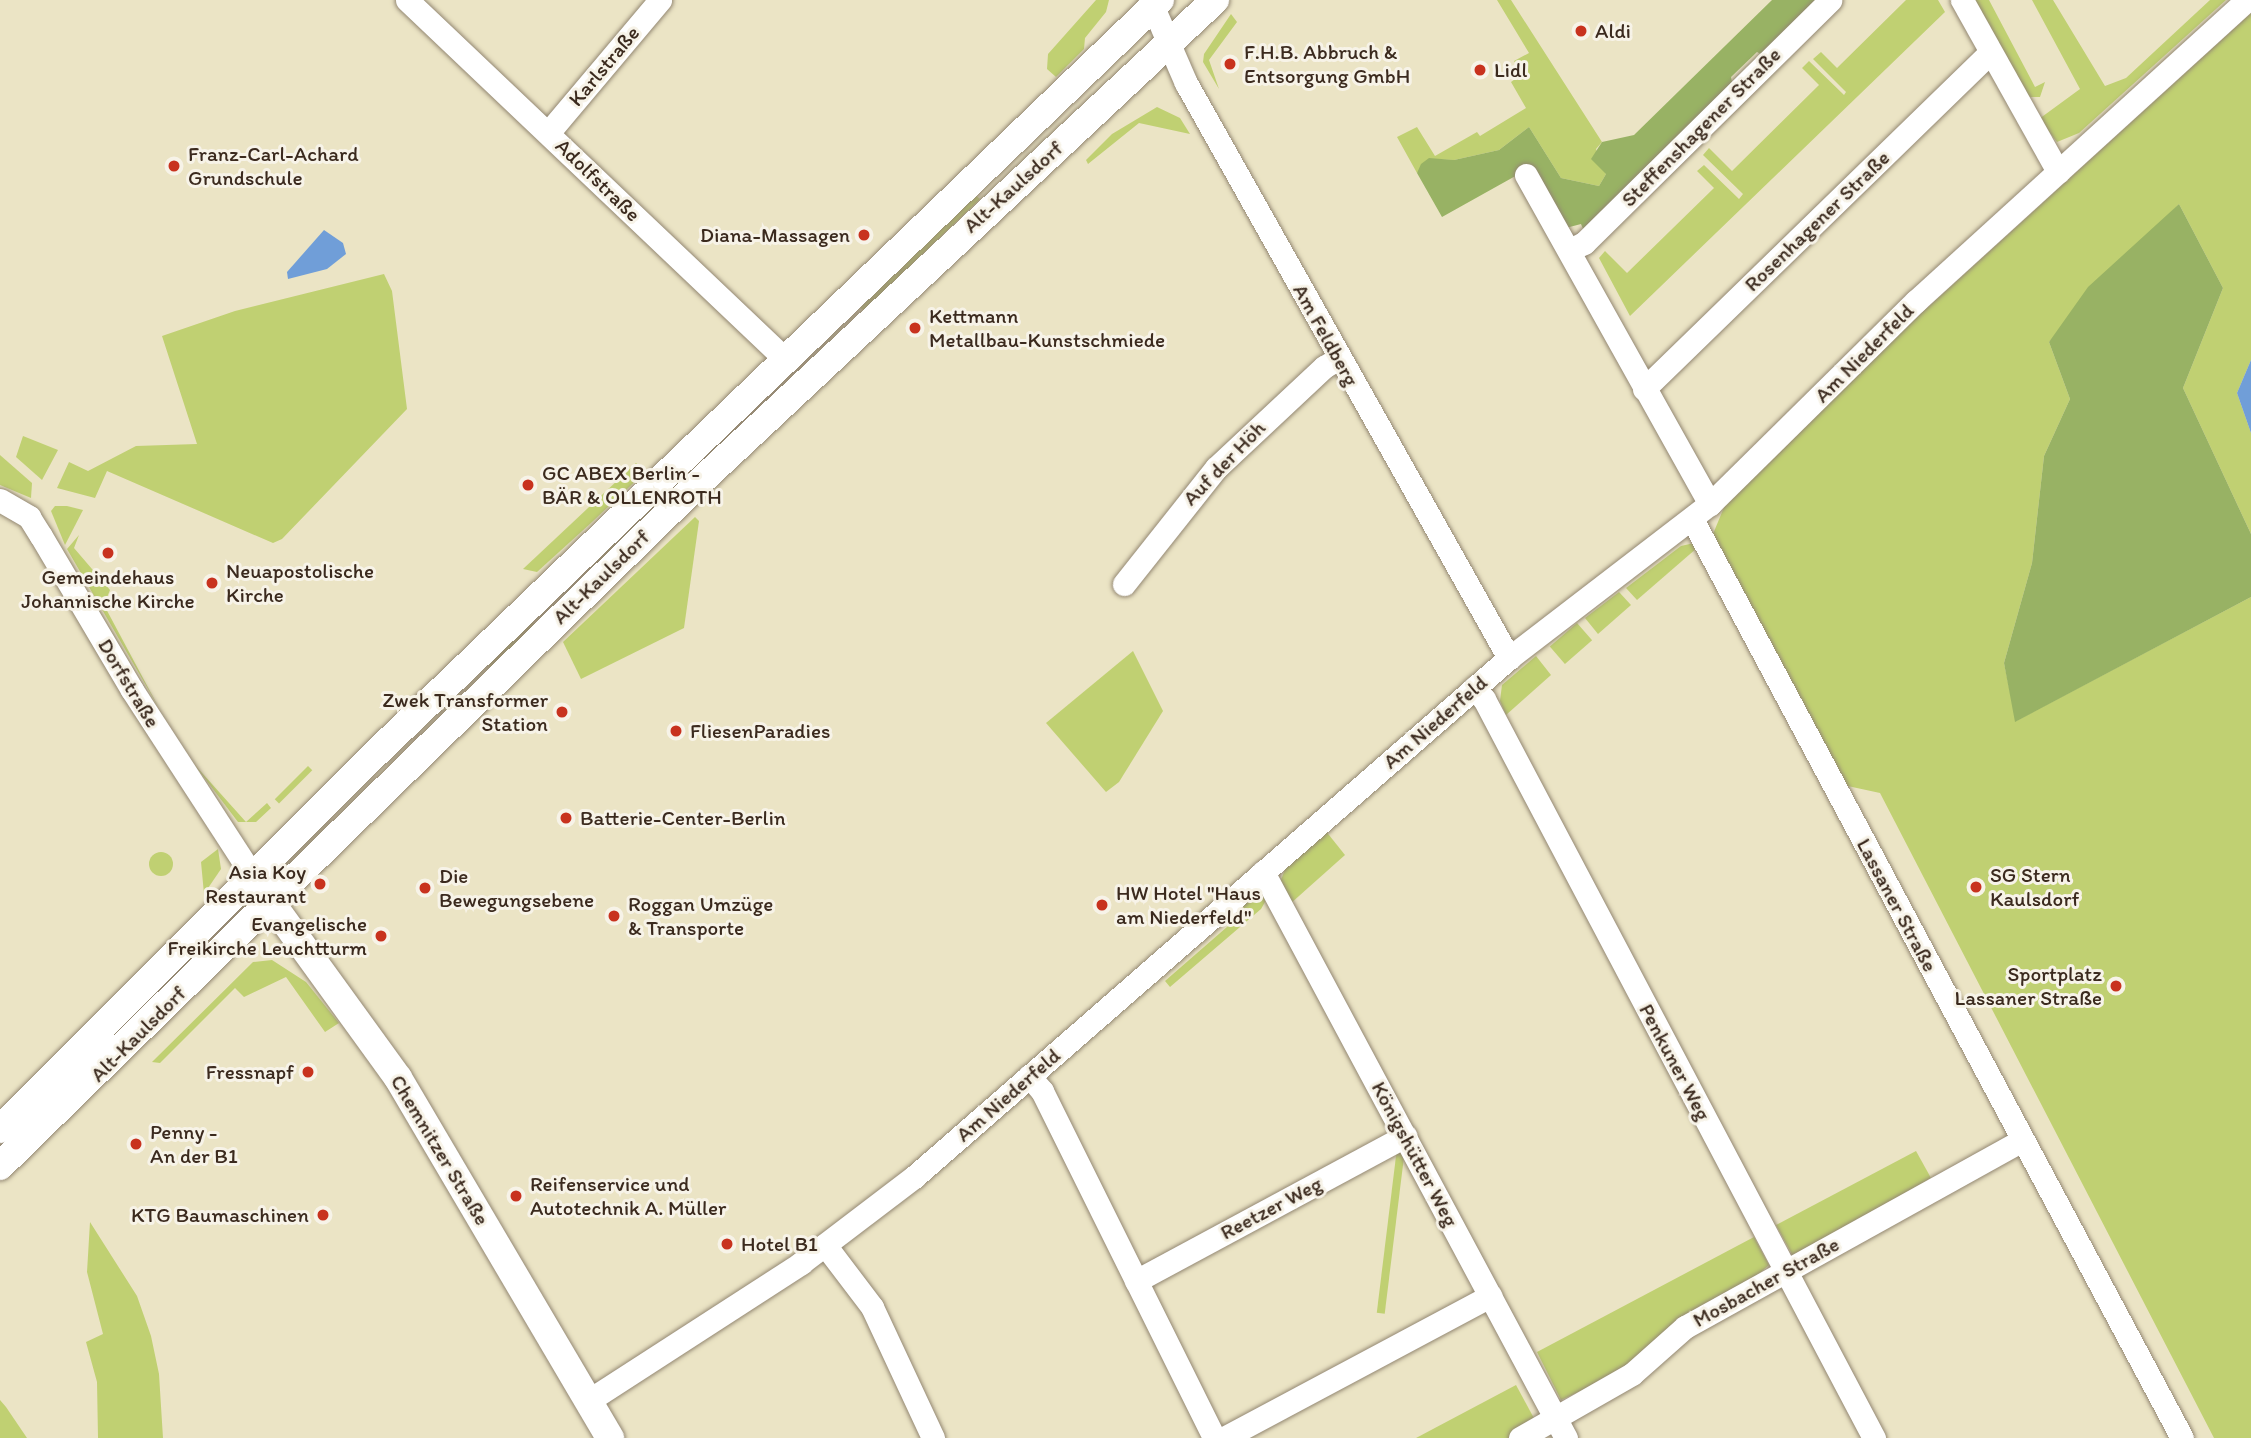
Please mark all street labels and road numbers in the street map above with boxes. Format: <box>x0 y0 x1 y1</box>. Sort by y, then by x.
street label: Karlstraße <box>563 21 645 111</box>
street label: Steffenshagener Straße <box>1616 42 1786 212</box>
street label: Adolfstraße <box>550 133 646 227</box>
street label: Alt-Kaulsdorf <box>958 136 1068 238</box>
street label: Rosenhagener Straße <box>1739 145 1895 297</box>
street label: Am Feldberg <box>1288 279 1364 391</box>
street label: Am Niederfeld <box>1809 298 1919 408</box>
street label: Auf der Höh <box>1177 415 1271 511</box>
street label: Alt-Kaulsdorf <box>547 525 655 629</box>
street label: Dorfstraße <box>93 634 165 732</box>
street label: Am Niederfeld <box>1378 670 1492 774</box>
street label: Lassaner Straße <box>1851 834 1943 976</box>
street label: Alt-Kaulsdorf <box>85 981 191 1087</box>
street label: Penkuner Weg <box>1634 999 1716 1125</box>
street label: Am Niederfeld <box>951 1043 1065 1147</box>
street label: Chemnitzer Straße <box>385 1070 495 1230</box>
street label: Königshütter Weg <box>1366 1077 1464 1231</box>
street label: Reetzer Weg <box>1216 1171 1326 1245</box>
street label: Mosbacher Straße <box>1689 1231 1843 1333</box>

